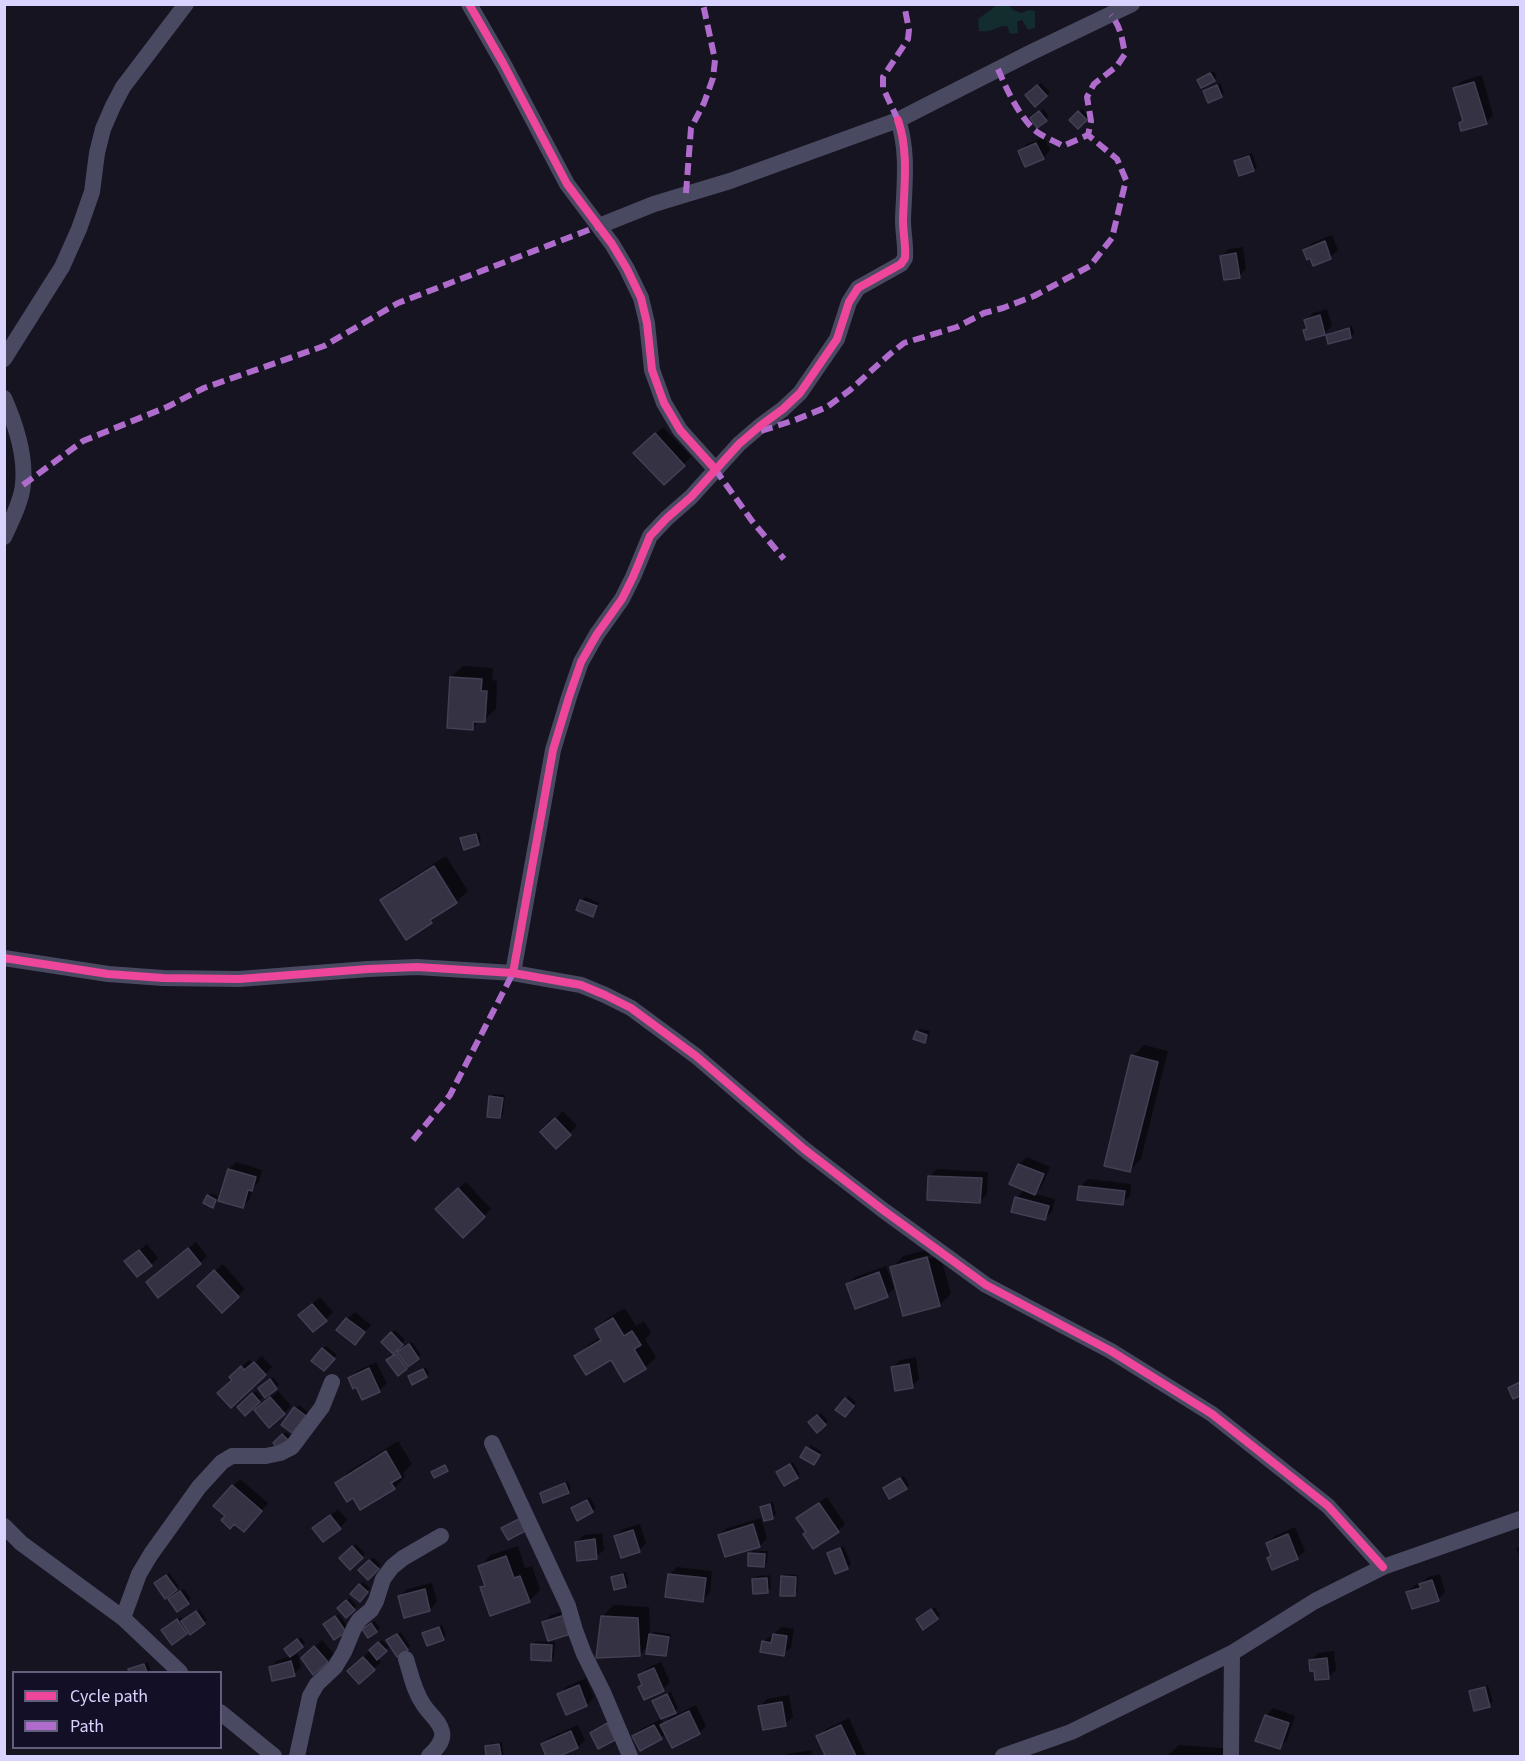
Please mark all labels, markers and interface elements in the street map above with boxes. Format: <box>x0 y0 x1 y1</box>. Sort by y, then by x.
legend <box>12 1671 222 1749</box>
text: Cycle path <box>70 1684 148 1709</box>
text: Path <box>70 1714 104 1739</box>

